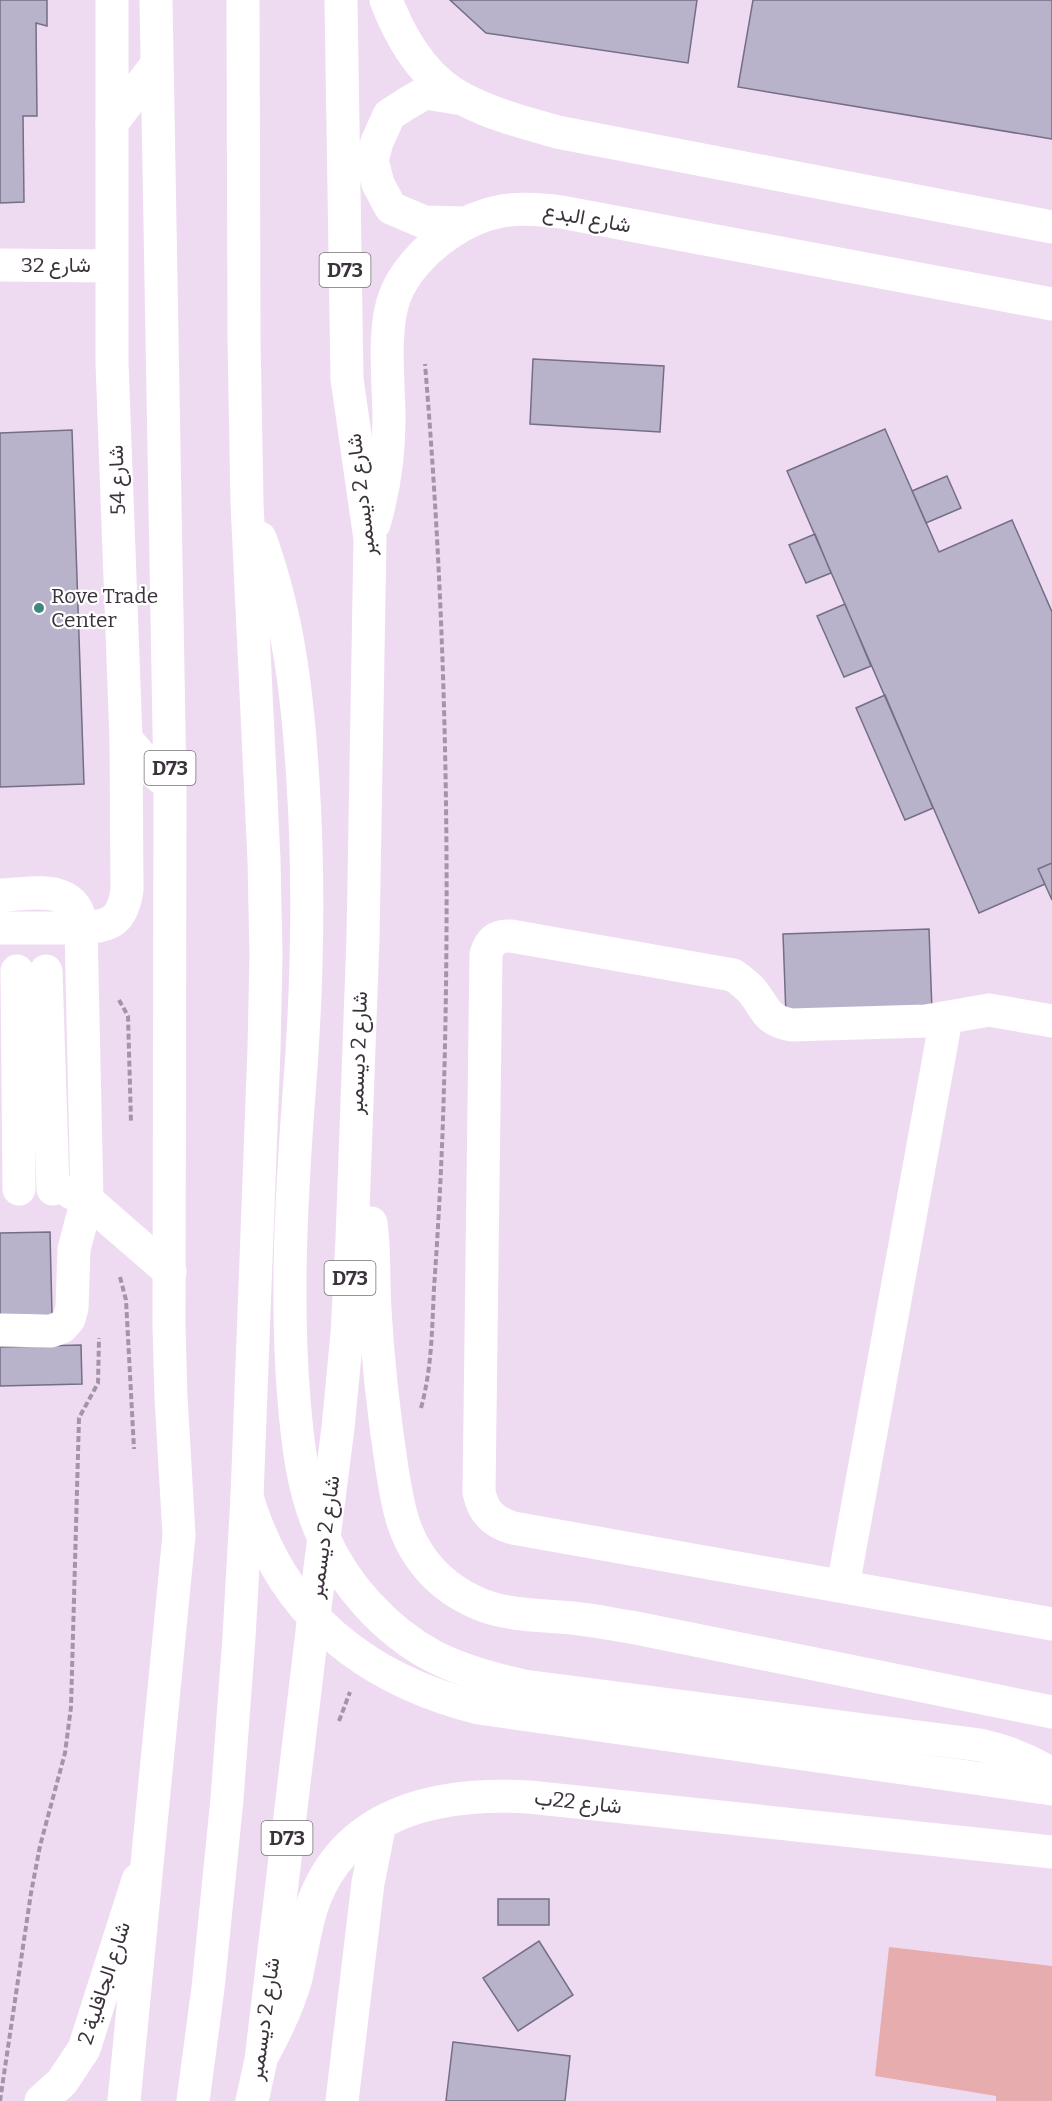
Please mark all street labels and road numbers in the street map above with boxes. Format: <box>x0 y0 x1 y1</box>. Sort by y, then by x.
street label: شارع البدع <box>541 197 633 239</box>
street label: شارع 32 <box>21 252 91 279</box>
road number: D73 <box>320 253 370 287</box>
street label: شارع 2 ديسمبر <box>341 432 383 559</box>
street label: شارع 54 <box>103 445 132 515</box>
road number: D73 <box>144 751 195 785</box>
street label: شارع 2 ديسمبر <box>343 991 374 1116</box>
road number: D73 <box>324 1261 376 1295</box>
street label: شارع 2 ديسمبر <box>302 1474 346 1601</box>
street label: شارع 22ب <box>533 1784 623 1821</box>
road number: D73 <box>262 1821 312 1855</box>
street label: شارع الجافلية 2 <box>72 1918 137 2048</box>
street label: شارع 2 ديسمبر <box>242 1956 286 2083</box>

